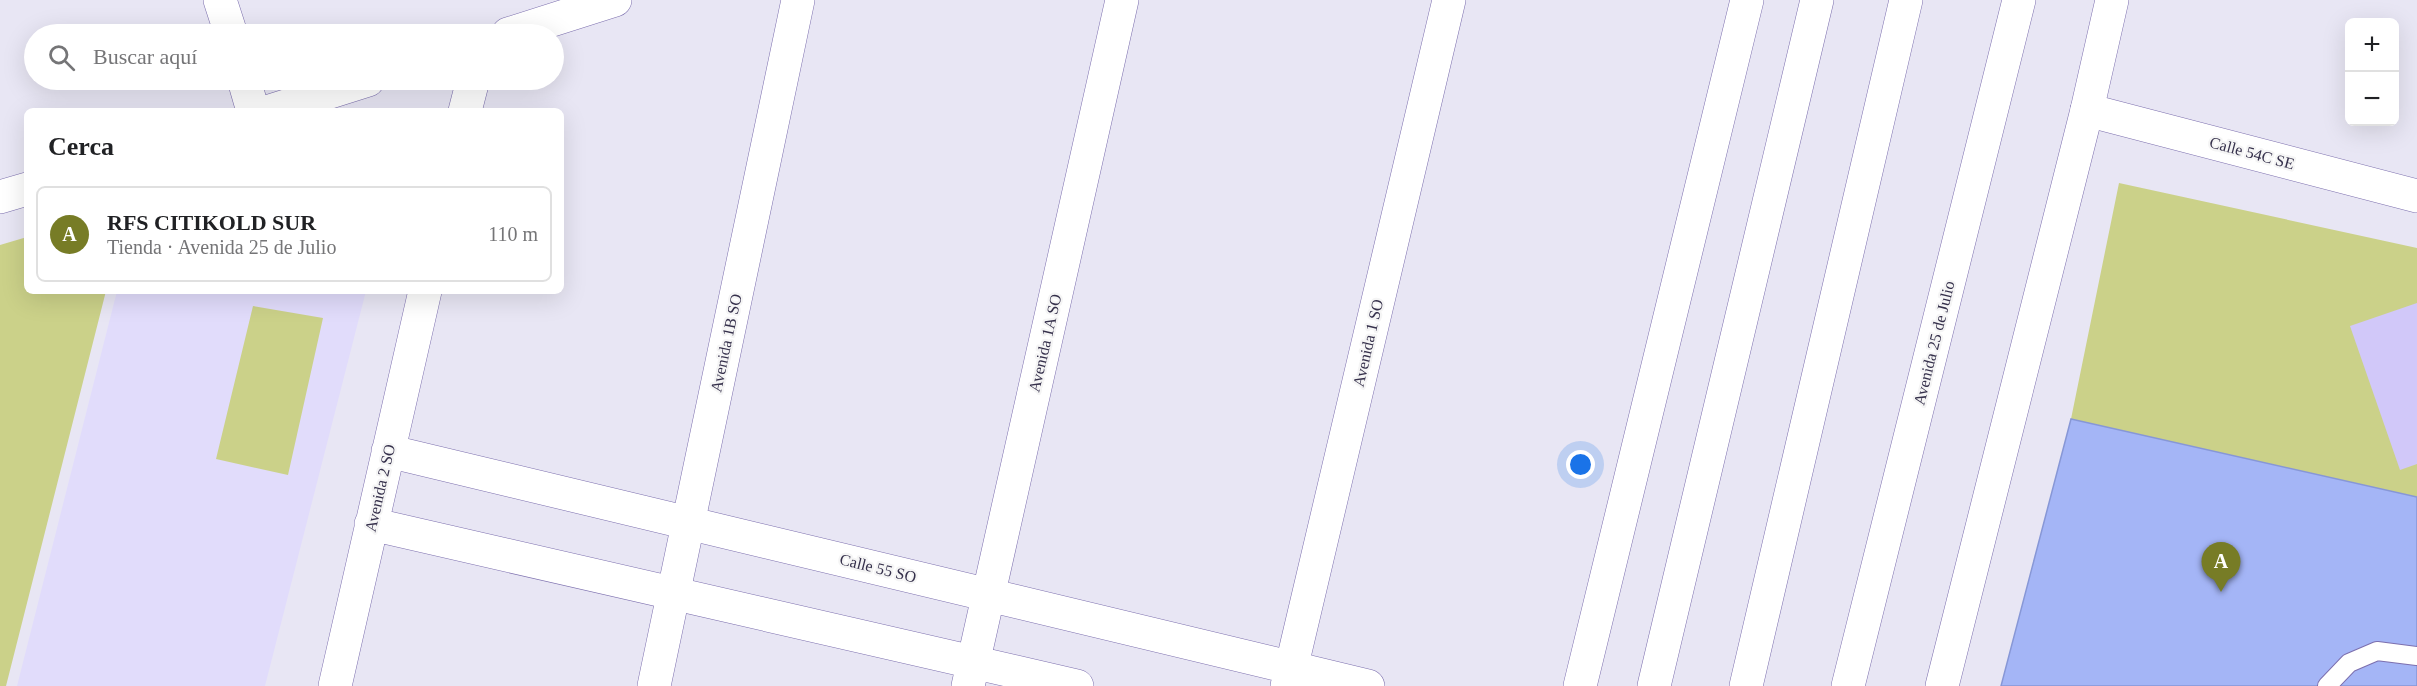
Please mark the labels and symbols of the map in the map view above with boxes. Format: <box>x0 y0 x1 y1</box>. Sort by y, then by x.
street label: Calle 54C SE <box>2208 134 2296 172</box>
street label: Avenida 25 de Julio <box>1910 279 1958 407</box>
street label: Avenida 1B SO <box>707 292 745 394</box>
street label: Avenida 1A SO <box>1025 292 1065 394</box>
street label: Avenida 1 SO <box>1350 298 1386 388</box>
street label: Avenida 2 SO <box>362 443 398 533</box>
your location <box>1566 450 1595 479</box>
pin: A <box>2202 542 2240 592</box>
street label: Calle 55 SO <box>838 550 918 586</box>

